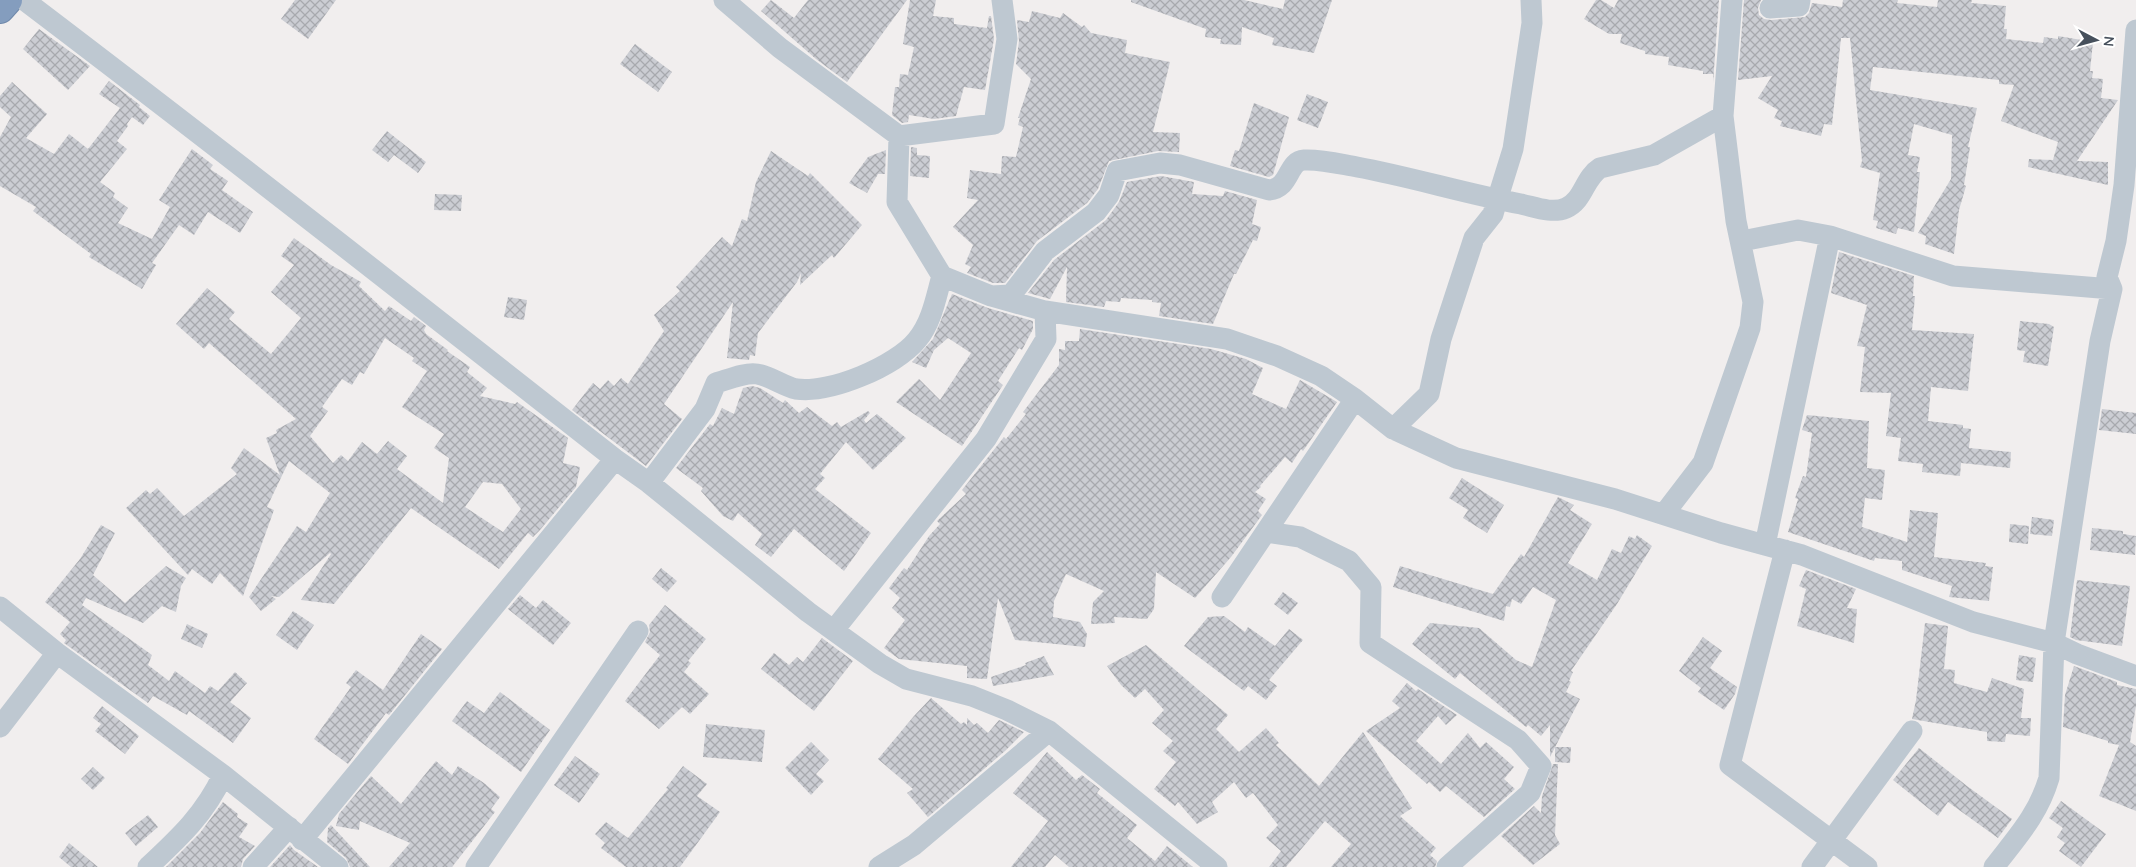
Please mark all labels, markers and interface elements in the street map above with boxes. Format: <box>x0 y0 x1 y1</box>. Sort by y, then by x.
north arrow <box>2071 15 2121 65</box>
text: N <box>2099 35 2118 47</box>

